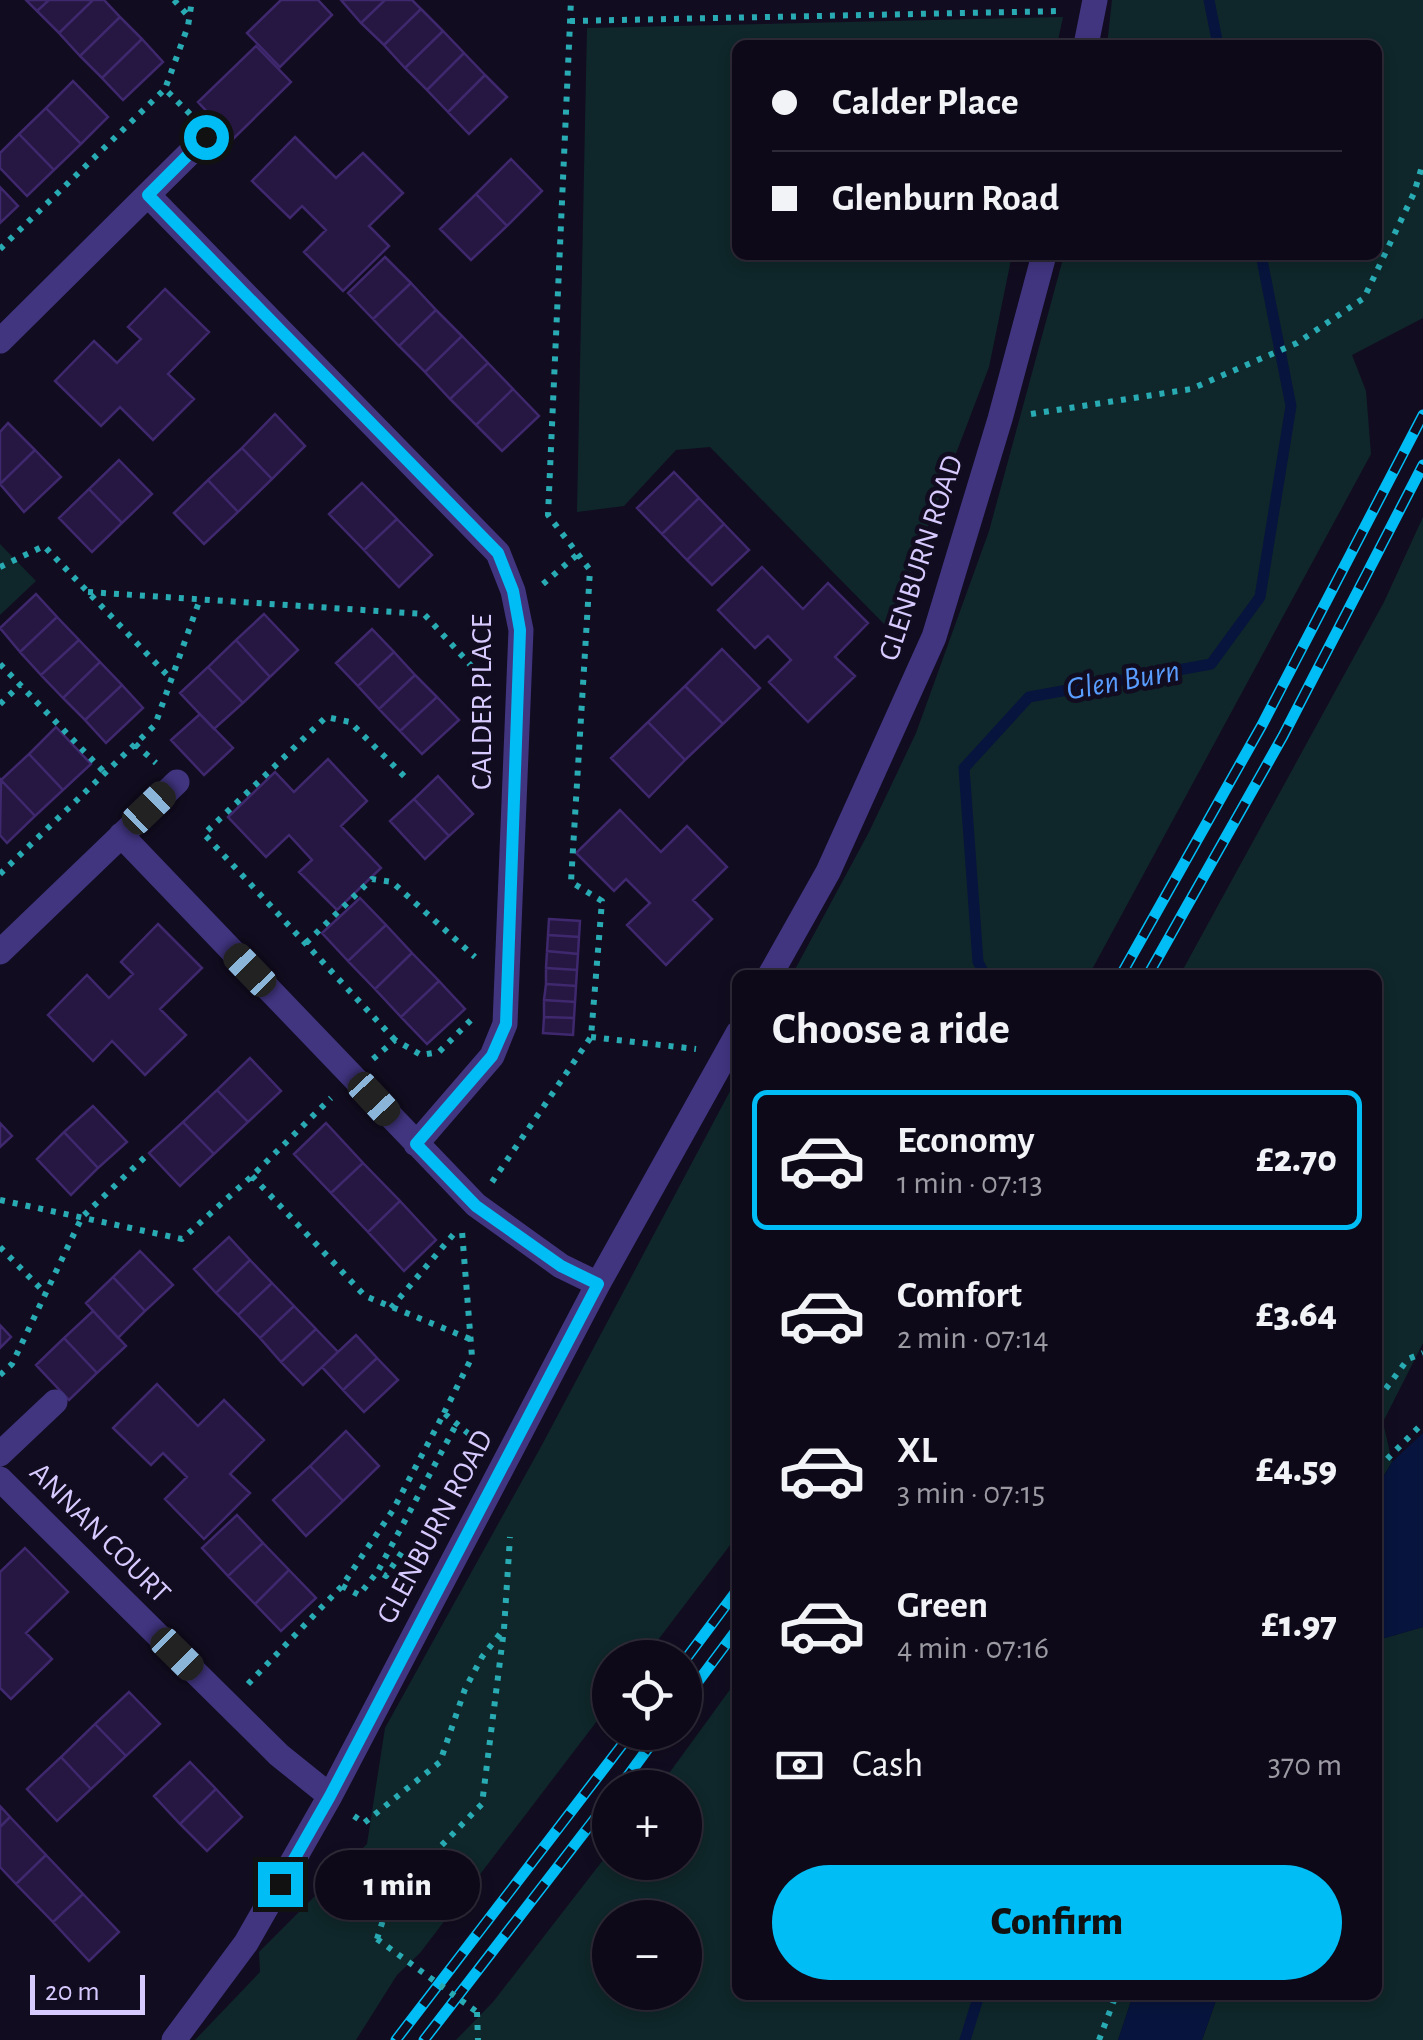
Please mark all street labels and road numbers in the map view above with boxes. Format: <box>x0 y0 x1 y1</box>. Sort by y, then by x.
street label: GLENBURN ROAD <box>874 452 968 664</box>
street label: CALDER PLACE <box>467 614 497 790</box>
street label: GLENBURN ROAD <box>371 1425 499 1629</box>
street label: ANNAN COURT <box>24 1457 176 1609</box>

